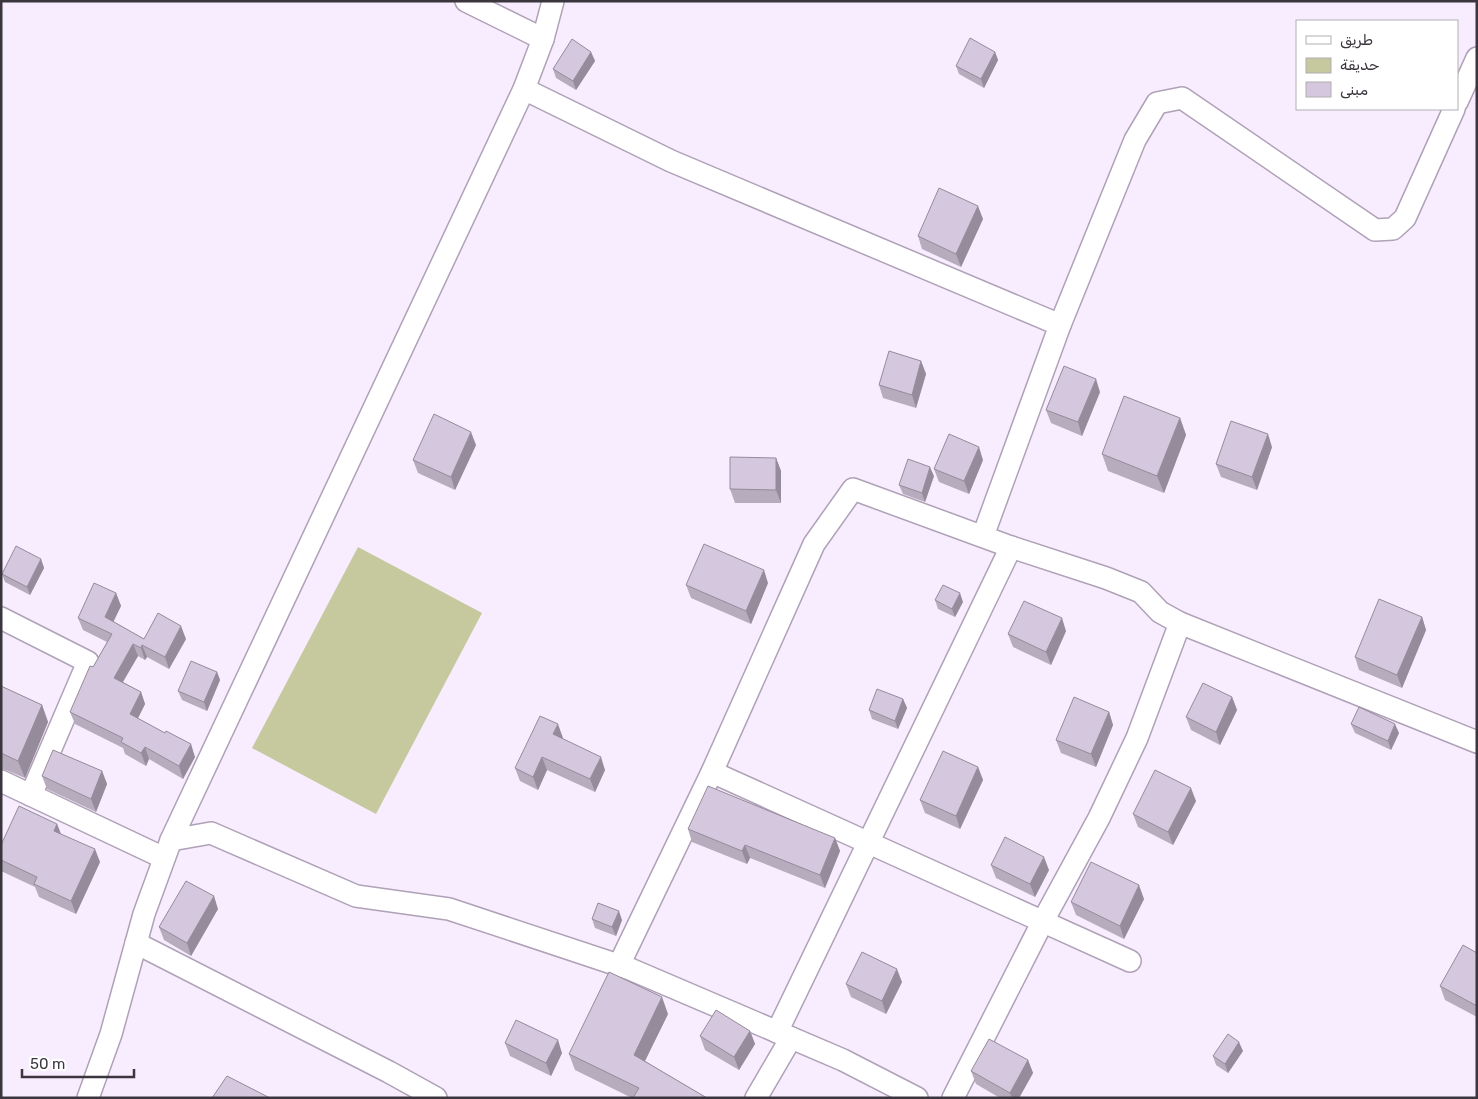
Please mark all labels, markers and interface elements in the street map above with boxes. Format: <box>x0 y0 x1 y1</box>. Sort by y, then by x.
legend <box>1296 20 1458 110</box>
text: طريق <box>1340 31 1373 49</box>
text: حديقة <box>1340 56 1380 74</box>
text: مبنى <box>1340 81 1368 99</box>
scale bar <box>22 1046 135 1078</box>
text: 50 m <box>30 1055 65 1073</box>

